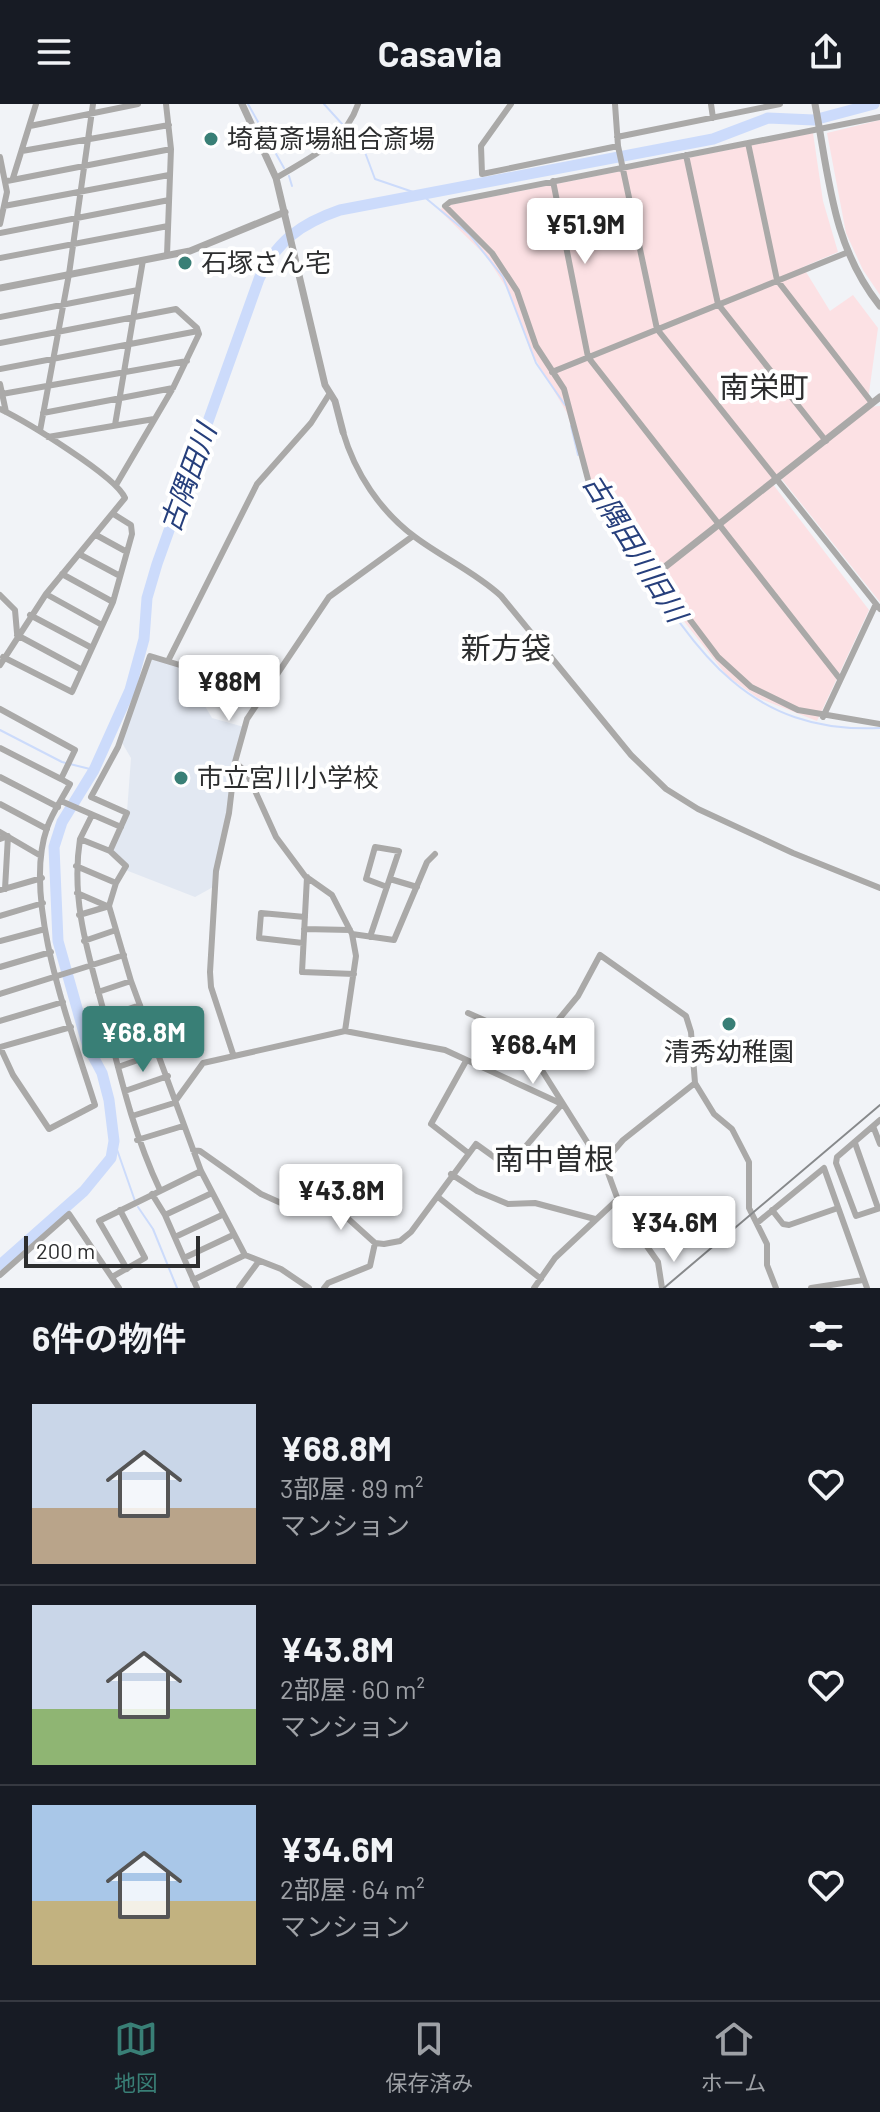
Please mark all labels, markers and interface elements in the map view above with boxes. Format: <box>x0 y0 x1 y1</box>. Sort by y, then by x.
icon: menu <box>32 30 76 74</box>
icon: share <box>804 30 848 74</box>
text: Casavia <box>378 31 502 74</box>
place label: 埼葛斎場組合斎場 <box>227 122 435 153</box>
marker: 埼葛斎場組合斎場 <box>202 130 220 148</box>
pin: ¥51.9M <box>520 198 650 266</box>
text: ¥51.9M <box>545 208 625 239</box>
place label: 石塚さん宅 <box>201 246 331 277</box>
marker: 石塚さん宅 <box>176 254 194 272</box>
district label: 南栄町 <box>719 368 809 404</box>
water label: 古隅田川 <box>152 416 223 536</box>
water label: 古隅田川旧川 <box>577 467 696 630</box>
district label: 新方袋 <box>461 629 551 665</box>
pin: ¥88M <box>182 655 276 723</box>
text: ¥88M <box>197 665 261 696</box>
place label: 市立宮川小学校 <box>197 761 379 792</box>
marker: 市立宮川小学校 <box>172 769 190 787</box>
pin: ¥68.8M <box>78 1006 208 1074</box>
marker: 清秀幼稚園 <box>720 1015 738 1033</box>
text: ¥68.8M <box>100 1016 186 1047</box>
pin: ¥68.4M <box>468 1018 598 1086</box>
text: ¥68.4M <box>489 1028 577 1059</box>
place label: 清秀幼稚園 <box>664 1035 794 1066</box>
district label: 南中曽根 <box>494 1140 614 1176</box>
pin: ¥43.8M <box>276 1164 406 1232</box>
text: ¥43.8M <box>297 1174 385 1205</box>
pin: ¥34.6M <box>609 1196 739 1264</box>
text: ¥34.6M <box>630 1206 718 1237</box>
scale bar <box>24 1232 200 1268</box>
text: 200 m <box>36 1237 95 1263</box>
icon: filters <box>804 1314 848 1358</box>
text: 6件の物件 <box>32 1317 186 1358</box>
text: ¥68.8M <box>280 1427 392 1468</box>
icon: home <box>96 1436 192 1532</box>
icon: heart <box>804 1462 848 1506</box>
text: 3部屋 · 89 m² <box>280 1472 424 1503</box>
text: マンション <box>280 1509 410 1540</box>
text: ¥43.8M <box>280 1628 394 1669</box>
icon: home <box>96 1637 192 1733</box>
icon: heart <box>804 1663 848 1707</box>
text: 2部屋 · 60 m² <box>280 1673 425 1704</box>
text: マンション <box>280 1710 410 1741</box>
text: ¥34.6M <box>280 1828 394 1869</box>
icon: home <box>96 1837 192 1933</box>
icon: heart <box>804 1863 848 1907</box>
text: 2部屋 · 64 m² <box>280 1873 425 1904</box>
text: マンション <box>280 1910 410 1941</box>
tab: 地図 <box>114 2017 158 2097</box>
tab: 保存済み <box>385 2017 473 2097</box>
tab: ホーム <box>701 2017 766 2097</box>

